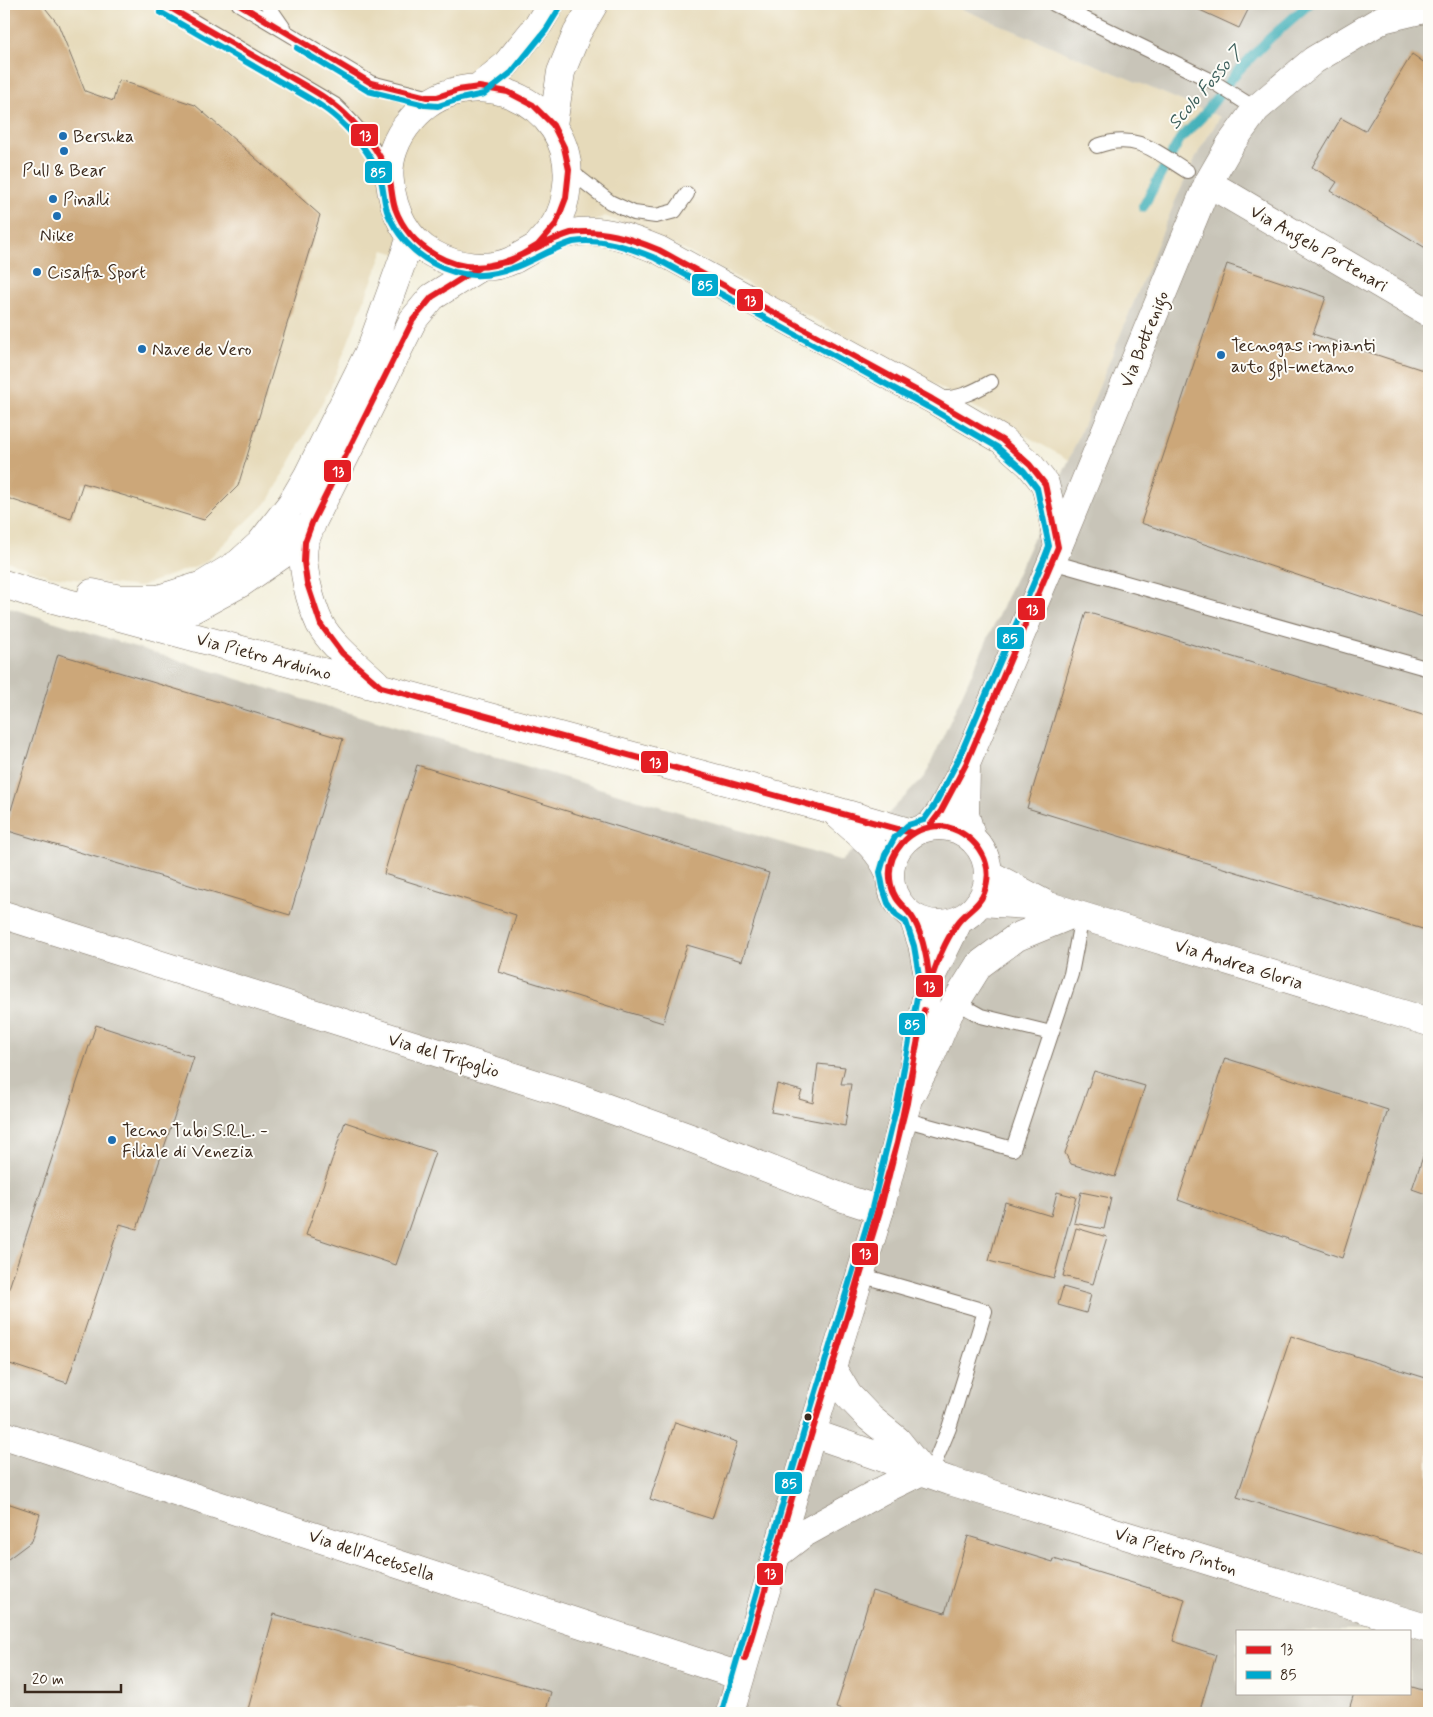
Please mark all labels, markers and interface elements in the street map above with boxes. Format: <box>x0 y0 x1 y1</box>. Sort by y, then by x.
water label: Scolo Fosso 7 <box>1162 39 1250 135</box>
line badge: 13 <box>350 123 379 147</box>
place label: Bershka <box>73 125 134 149</box>
text: 13 <box>359 127 371 145</box>
marker: Bershka <box>57 130 69 142</box>
marker: Pull & Bear <box>58 145 70 157</box>
place label: Pull & Bear <box>22 159 106 183</box>
line badge: 85 <box>364 160 393 184</box>
text: 85 <box>370 164 386 182</box>
place label: Pinalli <box>63 188 110 212</box>
marker: Pinalli <box>47 193 59 205</box>
street label: Via Angelo Portenari <box>1244 200 1392 300</box>
marker: Nike <box>51 210 63 222</box>
place label: Nike <box>40 224 74 248</box>
place label: Cisalfa Sport <box>47 261 146 285</box>
marker: Cisalfa Sport <box>31 266 43 278</box>
line badge: 85 <box>691 273 719 297</box>
text: 85 <box>697 277 713 295</box>
street label: Via Bottenigo <box>1115 287 1177 392</box>
line badge: 13 <box>736 288 764 312</box>
text: 13 <box>744 292 756 310</box>
place label: Tecnogas impianti auto gpl-metano <box>1231 334 1375 381</box>
place label: Nave de Vero <box>152 338 252 362</box>
marker: Nave de Vero <box>136 343 148 355</box>
marker: Tecnogas impianti auto gpl-metano <box>1215 349 1227 361</box>
line badge: 13 <box>323 459 352 483</box>
text: 13 <box>332 463 344 481</box>
line badge: 13 <box>1017 597 1046 621</box>
text: 13 <box>1026 601 1038 619</box>
line badge: 85 <box>996 626 1025 650</box>
street label: Via Pietro Arduino <box>193 627 334 687</box>
text: 85 <box>1002 630 1018 648</box>
line badge: 13 <box>640 750 669 774</box>
text: 13 <box>649 754 661 772</box>
street label: Via Andrea Gloria <box>1171 934 1306 996</box>
line badge: 13 <box>915 974 944 998</box>
text: 13 <box>923 978 935 996</box>
line badge: 85 <box>898 1012 926 1036</box>
text: 85 <box>904 1016 920 1034</box>
street label: Via del Trifoglio <box>384 1028 502 1086</box>
place label: Tecno Tubi S.R.L. - Filiale di Venezia <box>122 1119 268 1164</box>
marker: Tecno Tubi S.R.L. - Filiale di Venezia <box>106 1134 118 1146</box>
line badge: 13 <box>851 1242 879 1266</box>
text: 13 <box>859 1245 871 1263</box>
unlabelled marker <box>803 1412 813 1422</box>
line badge: 85 <box>774 1471 803 1495</box>
text: 85 <box>781 1475 797 1493</box>
street label: Via Pietro Pinton <box>1112 1522 1240 1582</box>
street label: Via dell'Acetosella <box>305 1524 438 1588</box>
line badge: 13 <box>756 1562 784 1586</box>
text: 13 <box>764 1565 776 1583</box>
legend <box>1236 1630 1410 1694</box>
text: 13 <box>1280 1640 1293 1660</box>
scale bar <box>25 1662 121 1694</box>
text: 85 <box>1280 1666 1296 1686</box>
text: 20 m <box>32 1670 64 1690</box>

